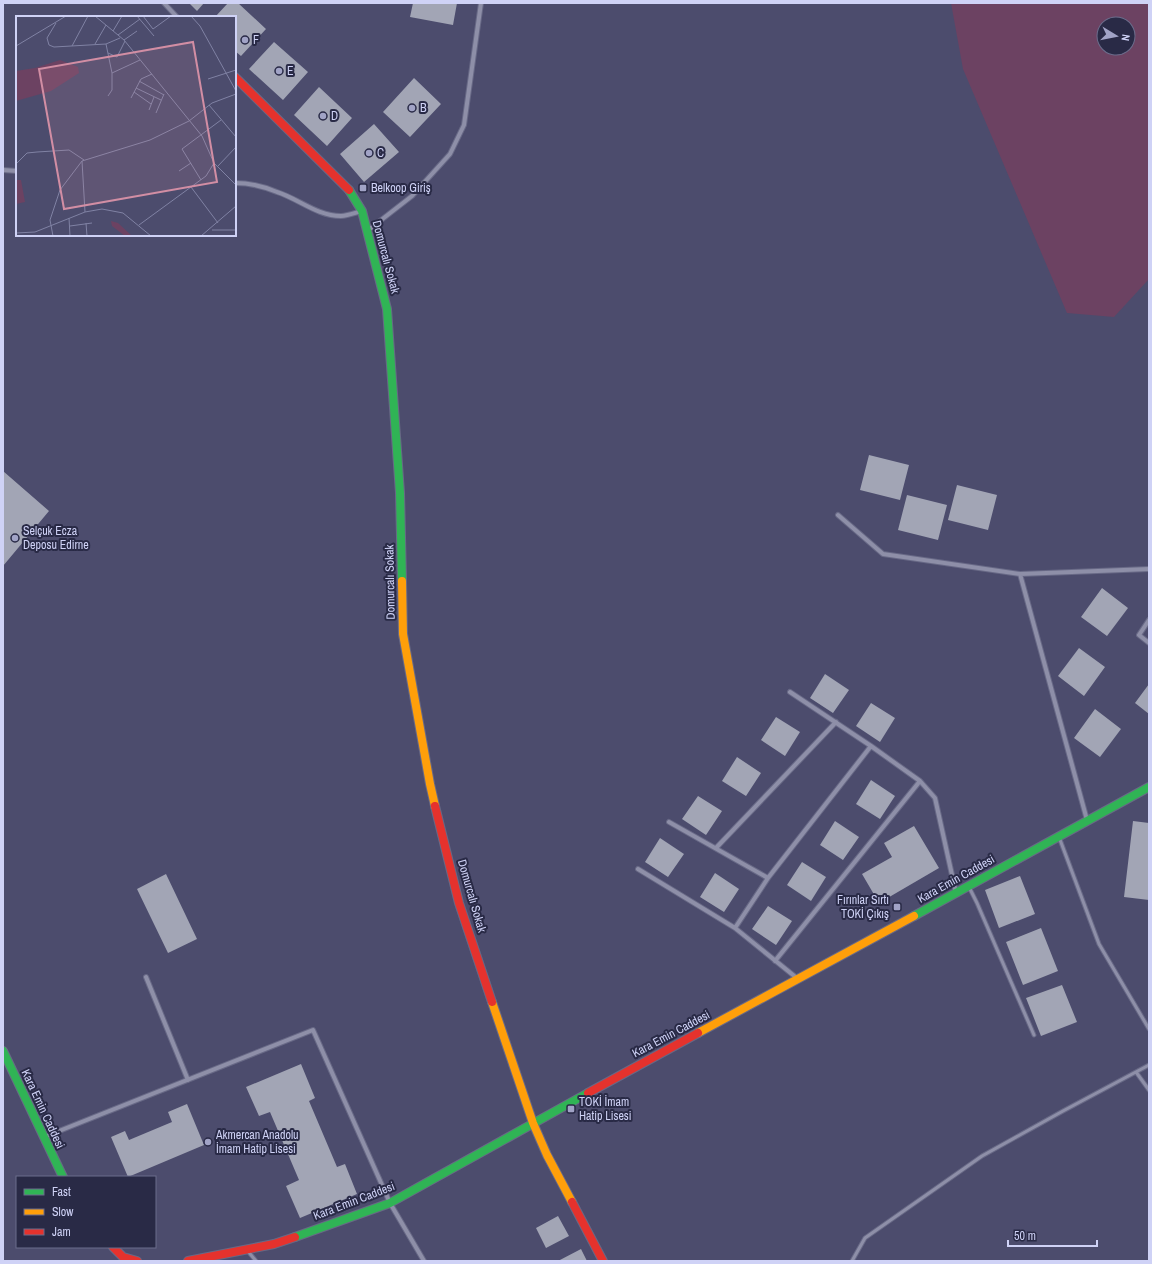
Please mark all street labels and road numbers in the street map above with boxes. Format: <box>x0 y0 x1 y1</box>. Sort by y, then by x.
street label: Domurcalı Sokak <box>369 219 403 295</box>
street label: Domurcalı Sokak <box>381 544 399 620</box>
street label: Kara Emin Caddesi <box>915 851 997 907</box>
street label: Domurcalı Sokak <box>454 858 490 934</box>
street label: Kara Emin Caddesi <box>629 1007 713 1061</box>
street label: Kara Emin Caddesi <box>18 1067 68 1151</box>
street label: Kara Emin Caddesi <box>311 1178 397 1224</box>

